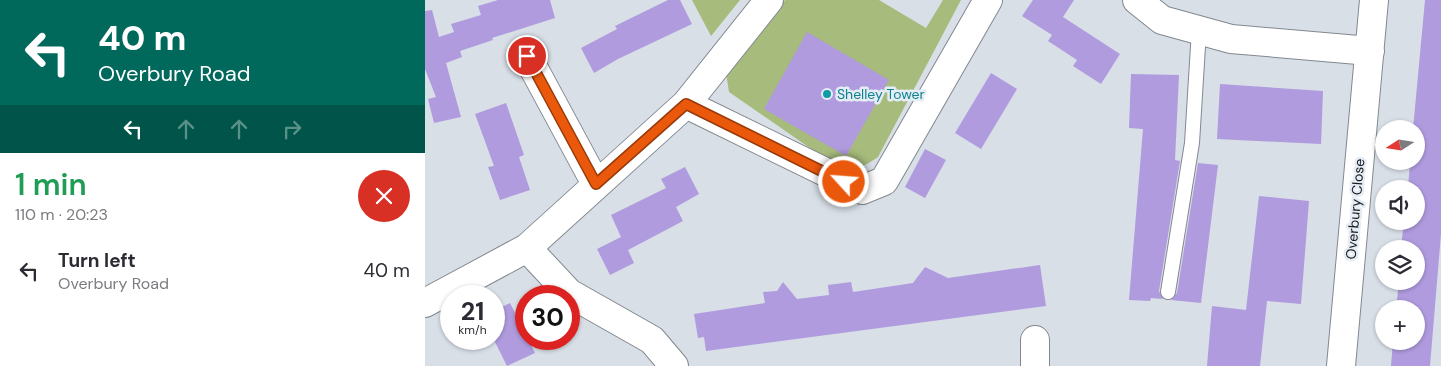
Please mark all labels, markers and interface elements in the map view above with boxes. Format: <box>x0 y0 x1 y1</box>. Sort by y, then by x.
text: 40 m <box>98 15 187 61</box>
icon: left <box>15 20 80 85</box>
pin <box>506 35 548 77</box>
icon: arrive <box>513 42 541 70</box>
text: Overbury Road <box>98 59 251 88</box>
place label: Shelley Tower <box>837 85 925 103</box>
marker: Shelley Tower <box>821 88 833 100</box>
icon: left <box>119 115 147 143</box>
icon: ahead <box>172 115 200 143</box>
icon: ahead <box>225 115 253 143</box>
icon: right <box>278 115 306 143</box>
north arrow <box>1375 120 1425 170</box>
map controls <box>1375 120 1425 350</box>
position arrow <box>817 155 869 207</box>
street label: Overbury Close <box>1342 158 1368 260</box>
text: 1 min <box>15 165 87 204</box>
button: close <box>358 170 410 222</box>
button: sound <box>1375 180 1425 230</box>
text: 110 m · 20:23 <box>15 204 108 225</box>
button: layers <box>1375 240 1425 290</box>
text: Turn left <box>58 248 136 273</box>
icon: left <box>15 257 43 285</box>
text: 40 m <box>363 258 410 283</box>
text: Overbury Road <box>58 273 169 294</box>
speed limit sign: 30 <box>515 285 580 350</box>
text: 21 <box>461 295 484 328</box>
button: + <box>1375 300 1425 350</box>
text: km/h <box>458 322 487 338</box>

